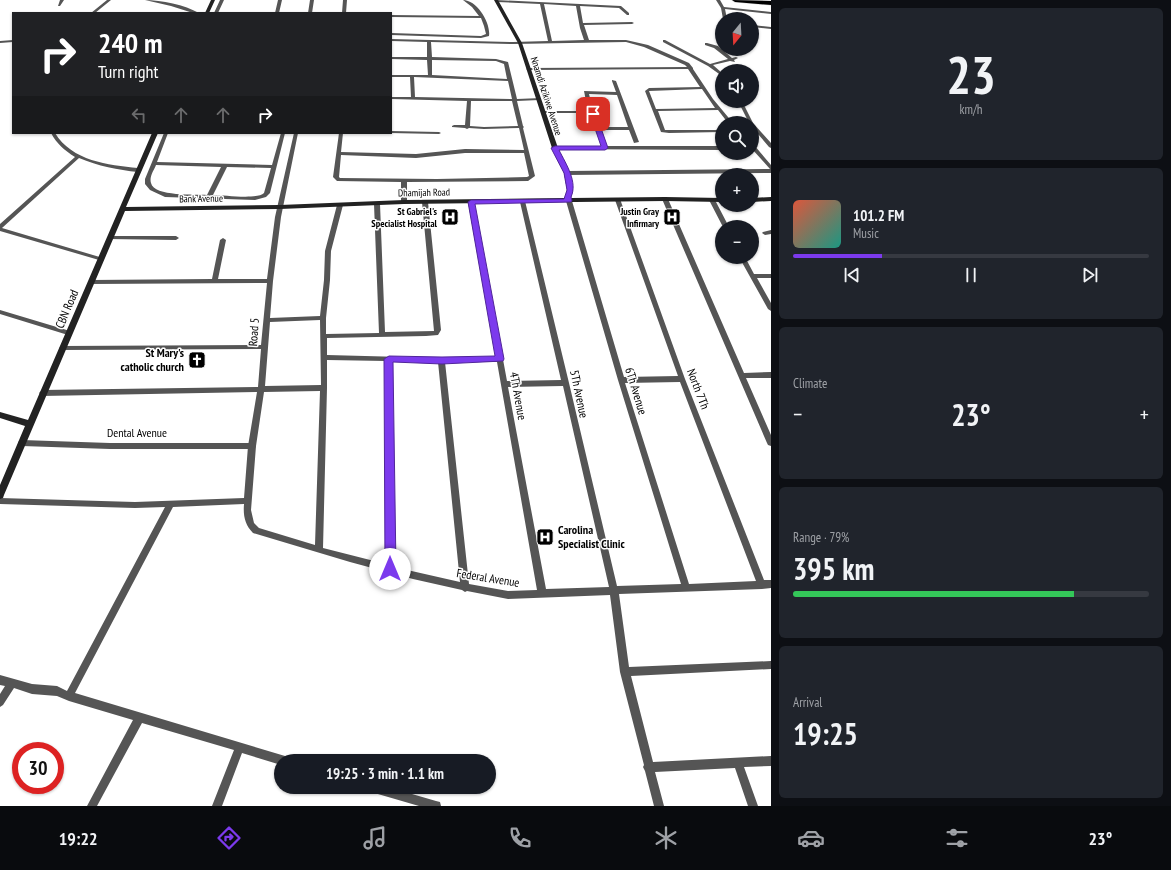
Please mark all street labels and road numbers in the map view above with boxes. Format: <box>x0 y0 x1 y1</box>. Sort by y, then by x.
street label: Nnamdi Azikiwe Avenue <box>528 55 565 137</box>
street label: Dhamijah Road <box>398 186 450 199</box>
street label: Bank Avenue <box>179 192 223 205</box>
street label: CBN Road <box>52 287 81 330</box>
street label: Road 5 <box>245 317 262 347</box>
street label: 6Th Avenue <box>622 365 651 416</box>
street label: North 7Th <box>684 366 713 411</box>
street label: 5Th Avenue <box>567 369 592 419</box>
street label: 4Th Avenue <box>507 371 530 421</box>
street label: Dental Avenue <box>107 425 167 440</box>
street label: Federal Avenue <box>456 565 521 590</box>

